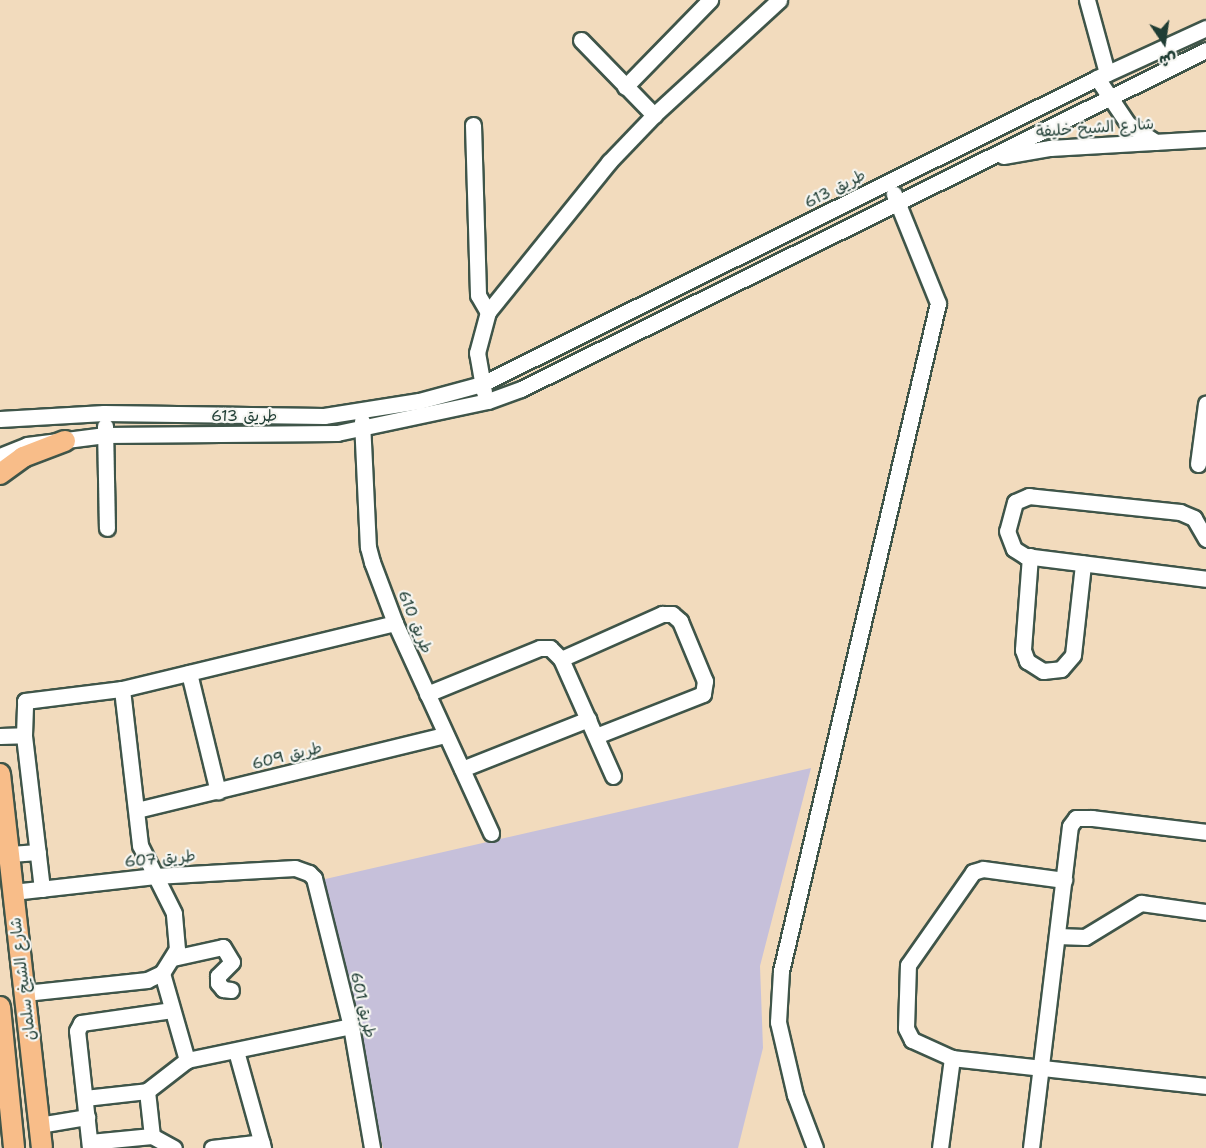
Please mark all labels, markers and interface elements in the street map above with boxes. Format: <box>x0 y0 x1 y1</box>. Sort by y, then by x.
north arrow <box>1134 12 1194 72</box>
text: ش <box>1157 48 1179 72</box>
street label: شارع الشيخ خليفة <box>1035 114 1155 142</box>
street label: طريق 613 <box>801 165 869 213</box>
street label: طريق 613 <box>211 406 277 426</box>
street label: طريق 610 <box>394 588 436 656</box>
street label: طريق 609 <box>250 738 324 774</box>
street label: طريق 607 <box>124 846 196 872</box>
street label: شارع الشيخ سلمان <box>6 916 40 1042</box>
street label: طريق 601 <box>346 970 380 1040</box>

